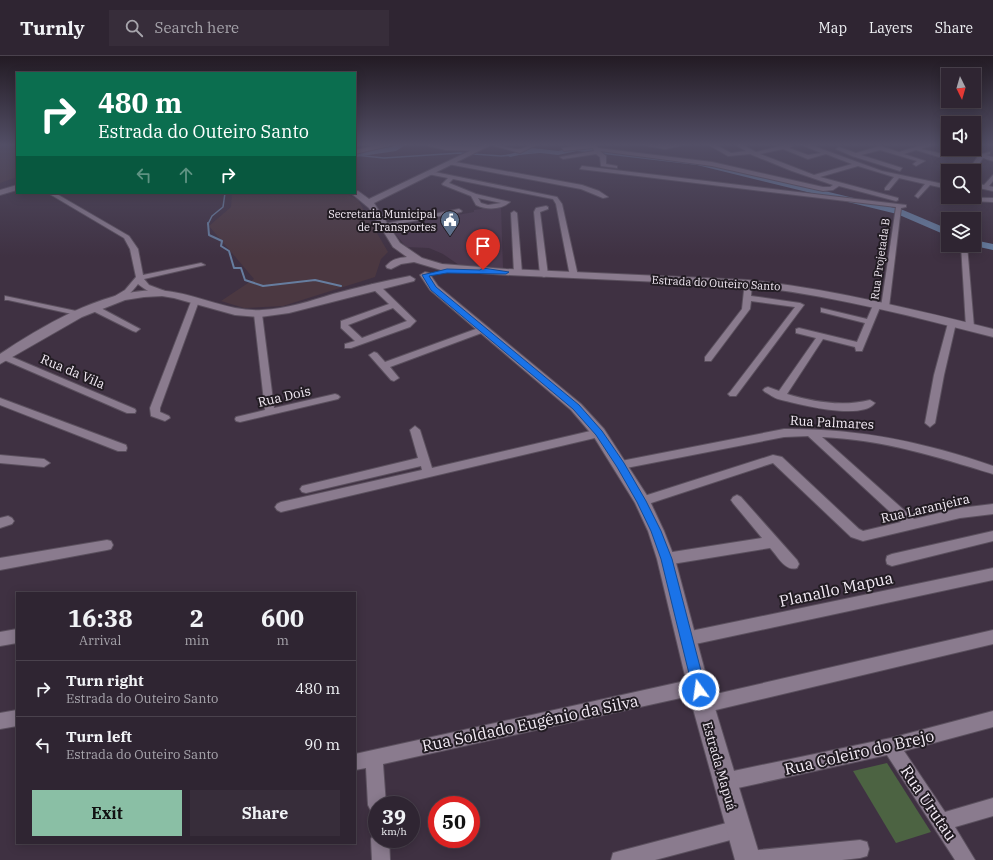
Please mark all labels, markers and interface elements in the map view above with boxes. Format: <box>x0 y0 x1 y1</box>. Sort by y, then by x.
search box <box>109 10 389 46</box>
text: Turnly <box>20 16 85 40</box>
icon: search <box>123 17 145 39</box>
text: Search here <box>155 18 239 37</box>
text: Map <box>819 19 847 37</box>
text: Layers <box>869 19 913 37</box>
text: Share <box>935 19 973 37</box>
north arrow <box>941 68 981 108</box>
map controls <box>941 68 981 252</box>
text: 480 m <box>98 84 182 121</box>
icon: right <box>32 88 84 140</box>
button: sound <box>941 116 981 156</box>
text: Estrada do Outeiro Santo <box>98 120 309 143</box>
icon: left <box>133 164 155 186</box>
icon: ahead <box>175 164 197 186</box>
icon: right <box>217 164 239 186</box>
button: search <box>941 164 981 204</box>
place label: Secretaria Municipal de Transportes <box>328 207 436 234</box>
public building icon: Secretaria Municipal de Transportes <box>439 209 461 237</box>
button: layers <box>941 212 981 252</box>
street label: Rua Projetada B <box>867 217 893 301</box>
pin <box>466 229 500 270</box>
icon: arrive <box>472 235 494 257</box>
street label: Estrada do Outeiro Santo <box>651 273 781 293</box>
street label: Rua da Vila <box>38 350 108 393</box>
street label: Rua Dois <box>256 382 312 411</box>
street label: Rua Palmares <box>789 412 875 433</box>
street label: Rua Laranjeira <box>879 490 971 527</box>
street label: Planallo Mapua <box>777 567 895 611</box>
text: 16:38 <box>68 602 133 634</box>
text: 2 <box>190 602 204 634</box>
text: 600 <box>261 602 304 634</box>
text: Arrival <box>79 632 121 649</box>
text: min <box>184 632 209 649</box>
text: m <box>276 632 289 649</box>
position arrow <box>678 669 720 711</box>
text: Turn right <box>66 671 144 690</box>
icon: right <box>32 678 54 700</box>
text: 480 m <box>295 679 340 698</box>
text: Estrada do Outeiro Santo <box>66 690 218 707</box>
street label: Rua Soldado Eugênio da Silva <box>420 690 640 756</box>
street label: Estrada Mapuá <box>699 720 740 813</box>
street label: Rua Coleiro do Brejo <box>782 725 936 779</box>
text: Turn left <box>66 727 132 746</box>
icon: left <box>32 734 54 756</box>
text: 90 m <box>304 735 340 754</box>
text: Estrada do Outeiro Santo <box>66 746 218 763</box>
street label: Rua Urutau <box>897 762 961 844</box>
button: Exit <box>32 790 182 836</box>
button: Share <box>190 790 340 836</box>
speed limit sign: 50 <box>428 796 480 848</box>
text: 39 <box>382 803 406 830</box>
text: km/h <box>381 825 407 838</box>

